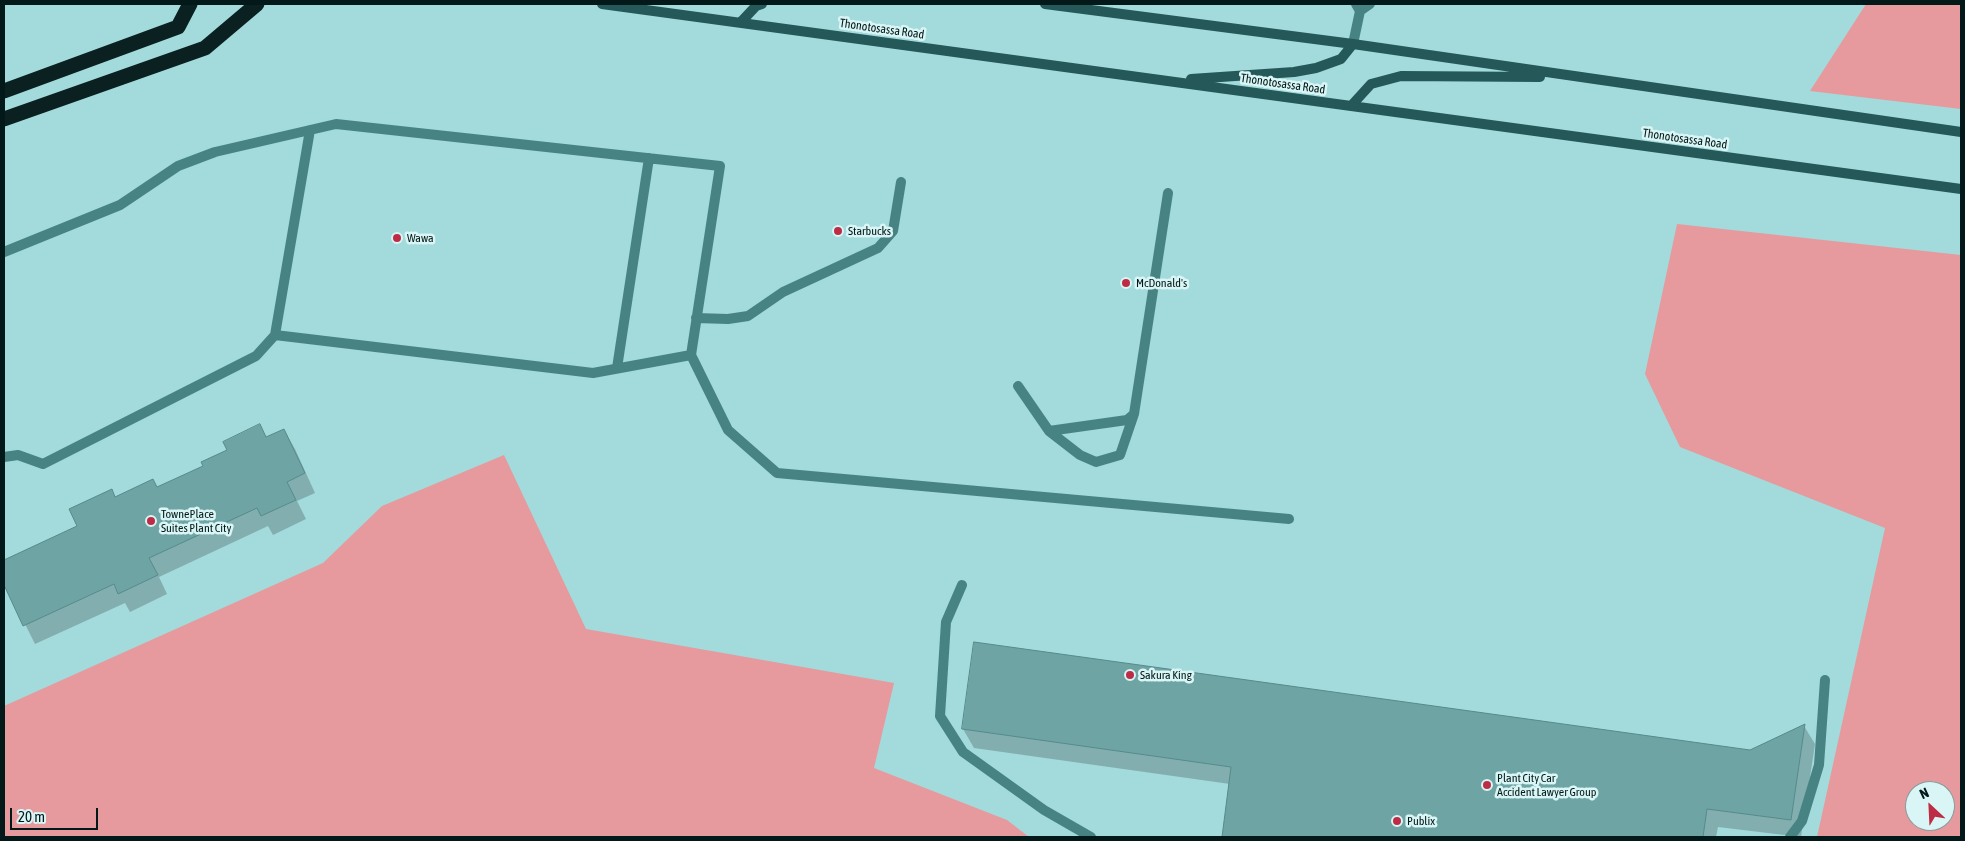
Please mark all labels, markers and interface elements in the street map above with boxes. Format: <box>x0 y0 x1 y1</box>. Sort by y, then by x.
street label: Thonotosassa Road <box>839 16 925 42</box>
street label: Thonotosassa Road <box>1240 71 1326 97</box>
street label: Thonotosassa Road <box>1642 126 1728 152</box>
place label: Starbucks <box>848 224 891 238</box>
marker: Starbucks <box>832 225 844 237</box>
place label: Wawa <box>407 231 434 245</box>
marker: Wawa <box>391 232 403 244</box>
place label: McDonald's <box>1136 276 1187 290</box>
marker: McDonald's <box>1120 277 1132 289</box>
place label: TownePlace Suites Plant City <box>161 507 231 535</box>
marker: TownePlace Suites Plant City <box>145 515 157 527</box>
place label: Sakura King <box>1140 668 1192 682</box>
marker: Sakura King <box>1124 669 1136 681</box>
place label: Plant City Car Accident Lawyer Group <box>1497 771 1596 799</box>
marker: Plant City Car Accident Lawyer Group <box>1481 779 1493 791</box>
north arrow <box>1905 781 1955 831</box>
text: N <box>1917 784 1931 802</box>
scale bar <box>12 798 100 830</box>
text: 20 m <box>18 808 45 825</box>
place label: Publix <box>1407 814 1435 828</box>
marker: Publix <box>1391 815 1403 827</box>

